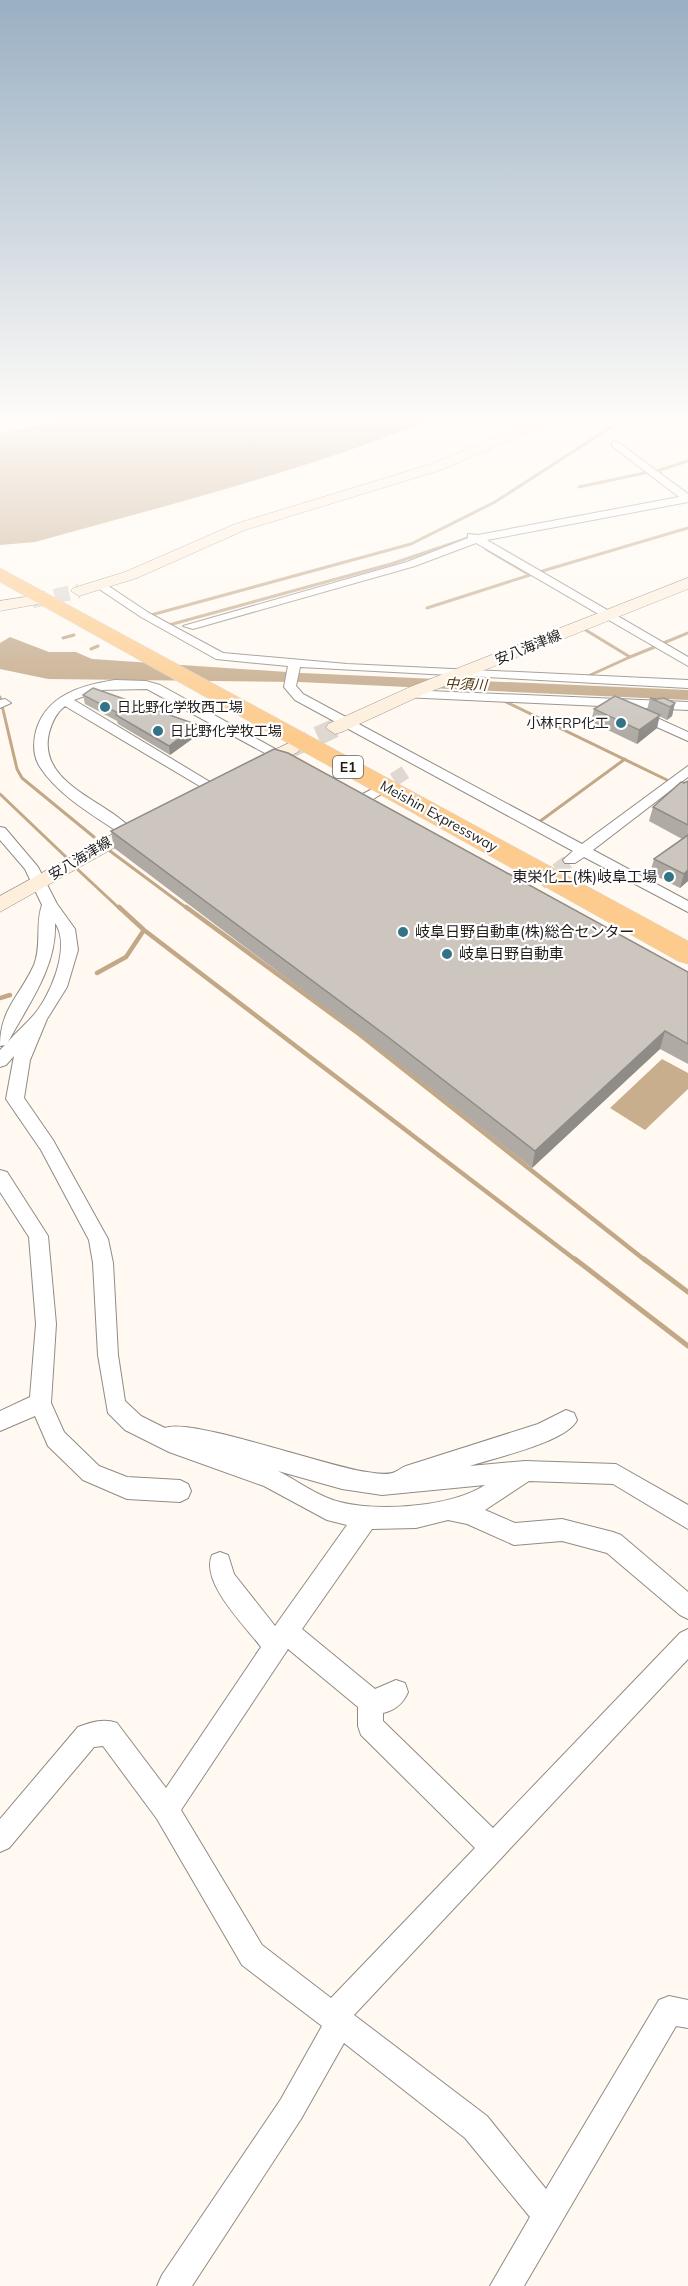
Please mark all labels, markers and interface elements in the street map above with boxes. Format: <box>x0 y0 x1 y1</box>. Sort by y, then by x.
street label: 安八海津線 <box>492 626 564 668</box>
water label: 中須川 <box>445 674 489 694</box>
place label: 日比野化学牧西工場 <box>117 698 243 716</box>
marker: 日比野化学牧西工場 <box>98 700 112 714</box>
place label: 小林FRP化工 <box>526 714 609 732</box>
marker: 小林FRP化工 <box>614 716 628 730</box>
place label: 日比野化学牧工場 <box>170 722 282 740</box>
marker: 日比野化学牧工場 <box>151 724 165 738</box>
road number: E1 <box>333 756 363 778</box>
street label: Meishin Expressway <box>377 776 501 856</box>
street label: 安八海津線 <box>45 832 115 884</box>
place label: 東栄化工(株)岐阜工場 <box>512 867 657 886</box>
marker: 東栄化工(株)岐阜工場 <box>662 870 676 884</box>
place label: 岐阜日野自動車(株)総合センター <box>415 922 635 941</box>
marker: 岐阜日野自動車(株)総合センター <box>396 925 410 939</box>
place label: 岐阜日野自動車 <box>459 944 564 963</box>
marker: 岐阜日野自動車 <box>440 947 454 961</box>

